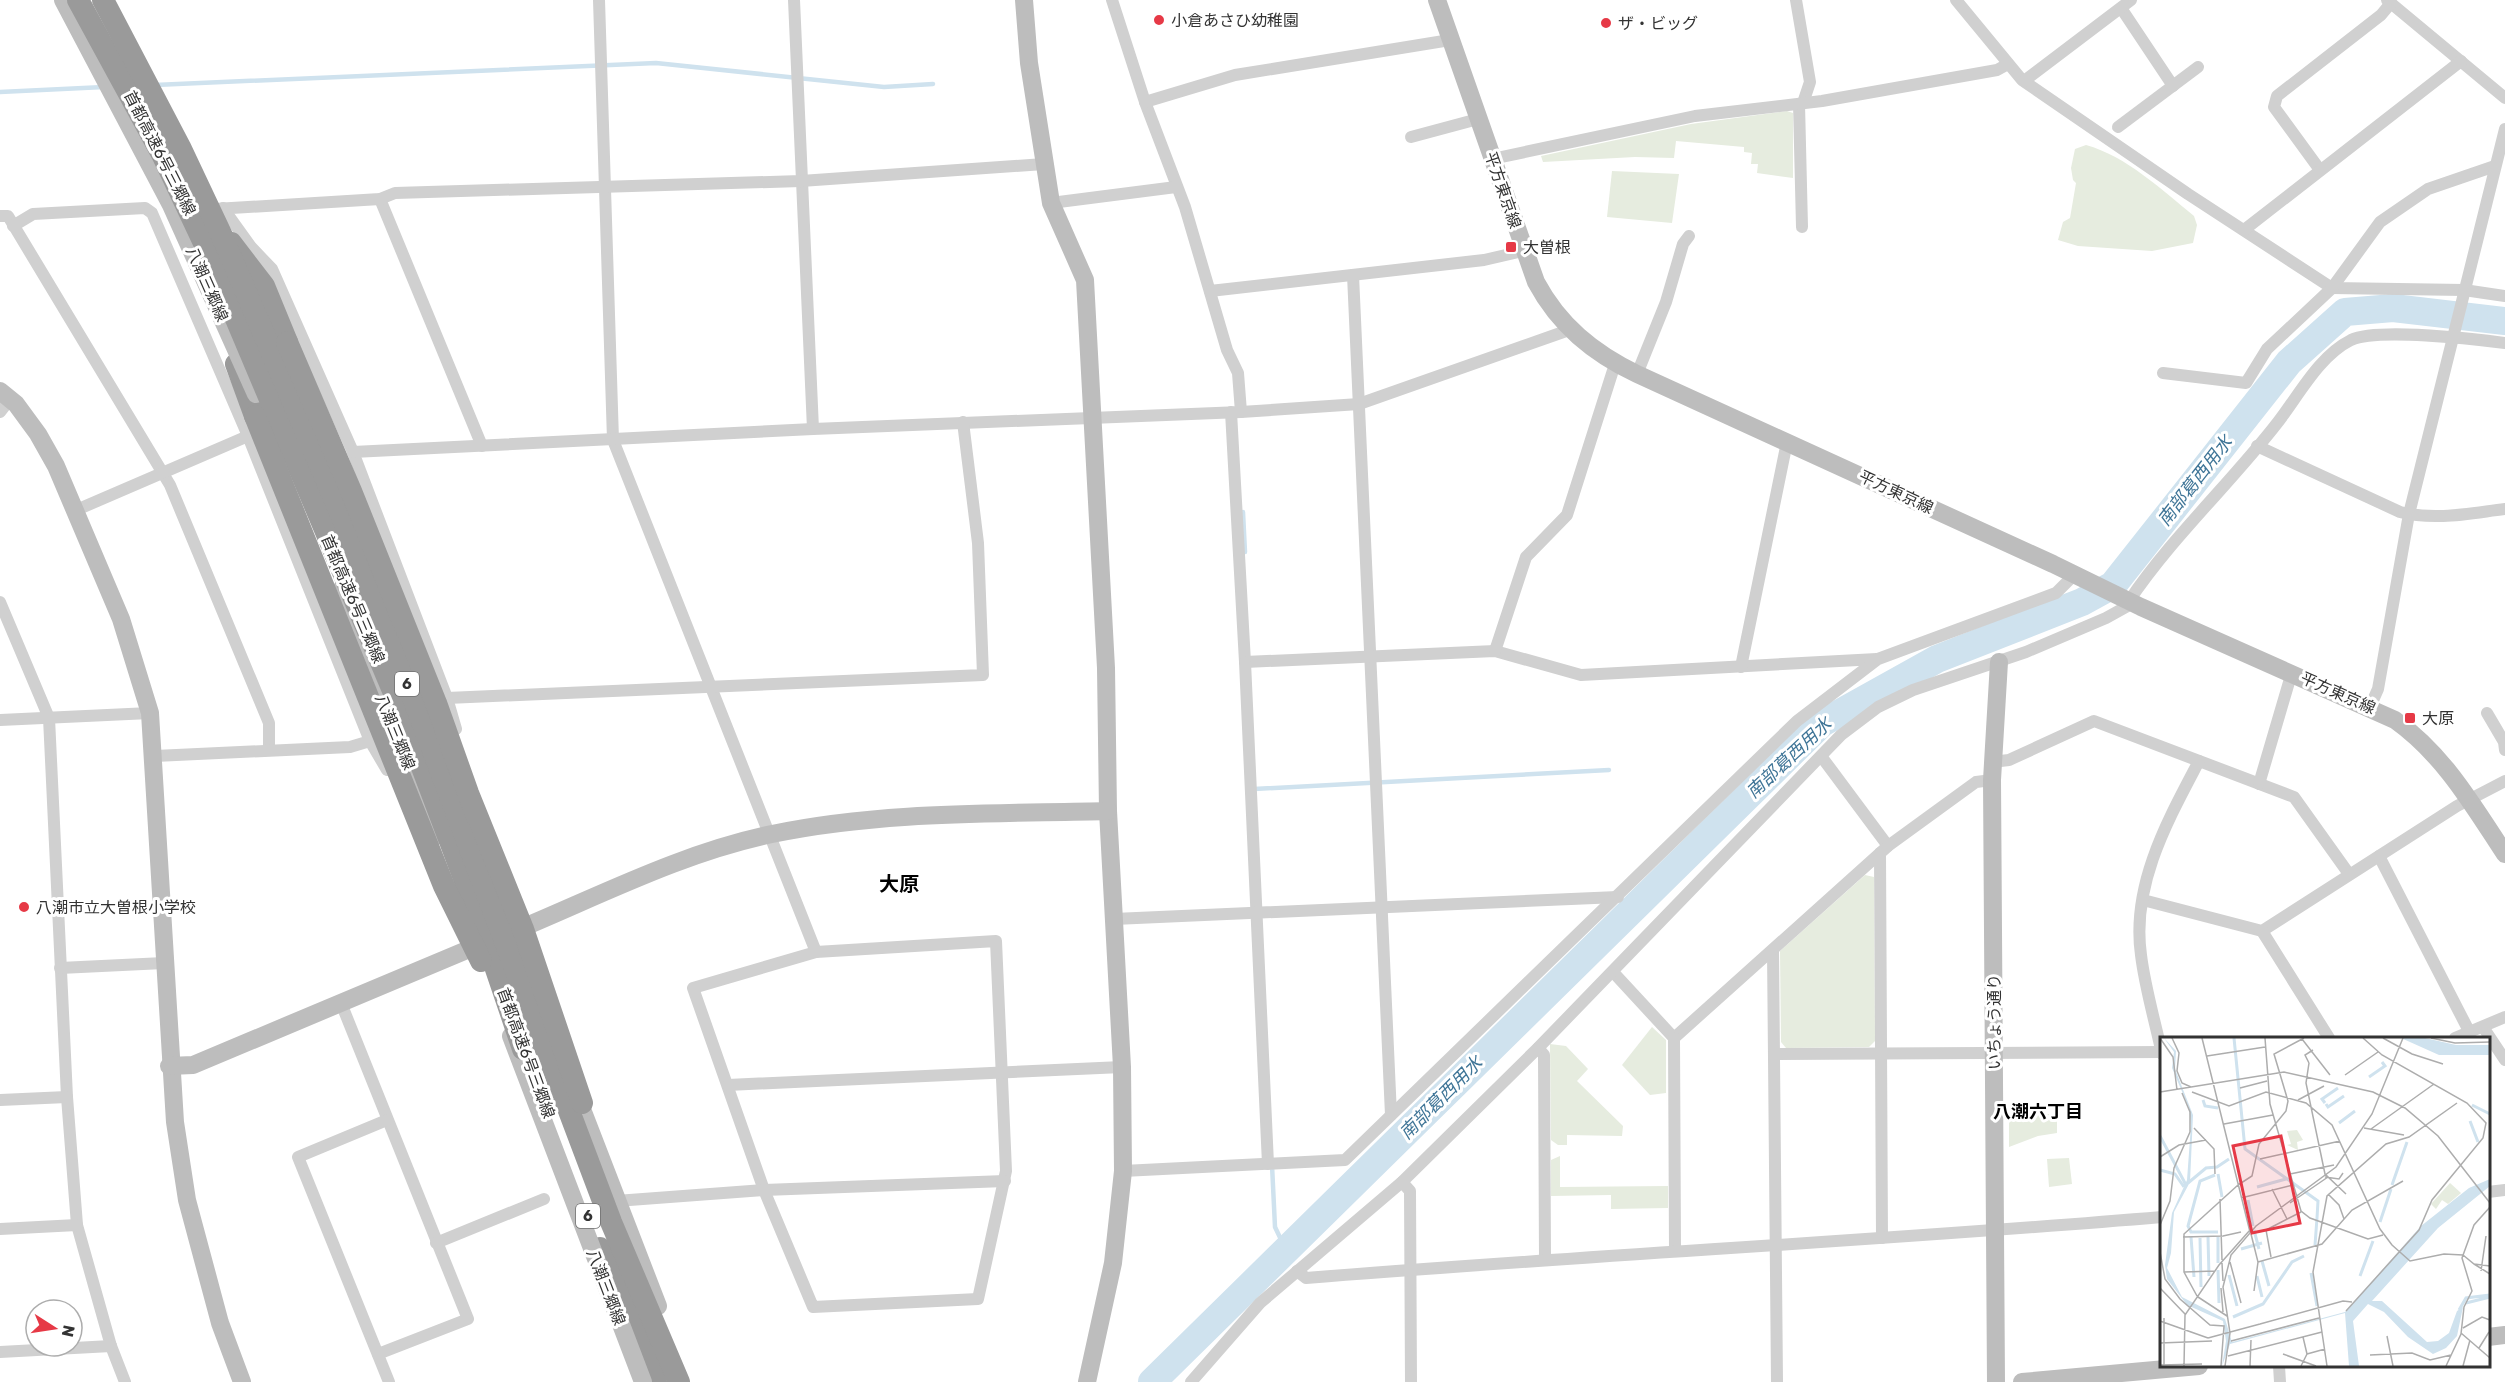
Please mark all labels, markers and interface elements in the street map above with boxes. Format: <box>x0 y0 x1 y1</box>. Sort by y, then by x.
place label: 小倉あさひ幼稚園 <box>1171 11 1299 30</box>
marker: 小倉あさひ幼稚園 <box>1152 13 1166 27</box>
place label: ザ・ビッグ <box>1618 14 1698 33</box>
marker: ザ・ビッグ <box>1599 16 1613 30</box>
street label: 首都高速6号三郷線 <box>120 87 200 219</box>
street label: 平方東京線 <box>1481 149 1525 231</box>
place label: 大曽根 <box>1523 238 1571 257</box>
marker: 大曽根 <box>1504 240 1518 254</box>
street label: 八潮三郷線 <box>182 244 232 324</box>
water label: 南部葛西用水 <box>2153 430 2238 530</box>
street label: 平方東京線 <box>1856 466 1936 518</box>
street label: 首都高速6号三郷線 <box>317 532 389 666</box>
street label: 平方東京線 <box>2298 668 2378 718</box>
road number: 6 <box>395 672 419 696</box>
street label: 八潮三郷線 <box>371 691 419 773</box>
place label: 大原 <box>2422 709 2454 728</box>
marker: 大原 <box>2403 711 2417 725</box>
water label: 南部葛西用水 <box>1742 712 1837 803</box>
district label: 大原 <box>879 872 919 896</box>
place label: 八潮市立大曽根小学校 <box>36 898 196 917</box>
marker: 八潮市立大曽根小学校 <box>17 900 31 914</box>
street label: いちょう通り <box>1985 974 2004 1070</box>
street label: 首都高速6号三郷線 <box>494 985 558 1121</box>
inset map <box>2160 1037 2490 1367</box>
water label: 南部葛西用水 <box>1395 1051 1488 1144</box>
district label: 八潮六丁目 <box>1993 1101 2083 1123</box>
road number: 6 <box>576 1204 600 1228</box>
street label: 八潮三郷線 <box>583 1246 629 1328</box>
north arrow <box>24 1298 84 1358</box>
text: N <box>58 1323 79 1339</box>

